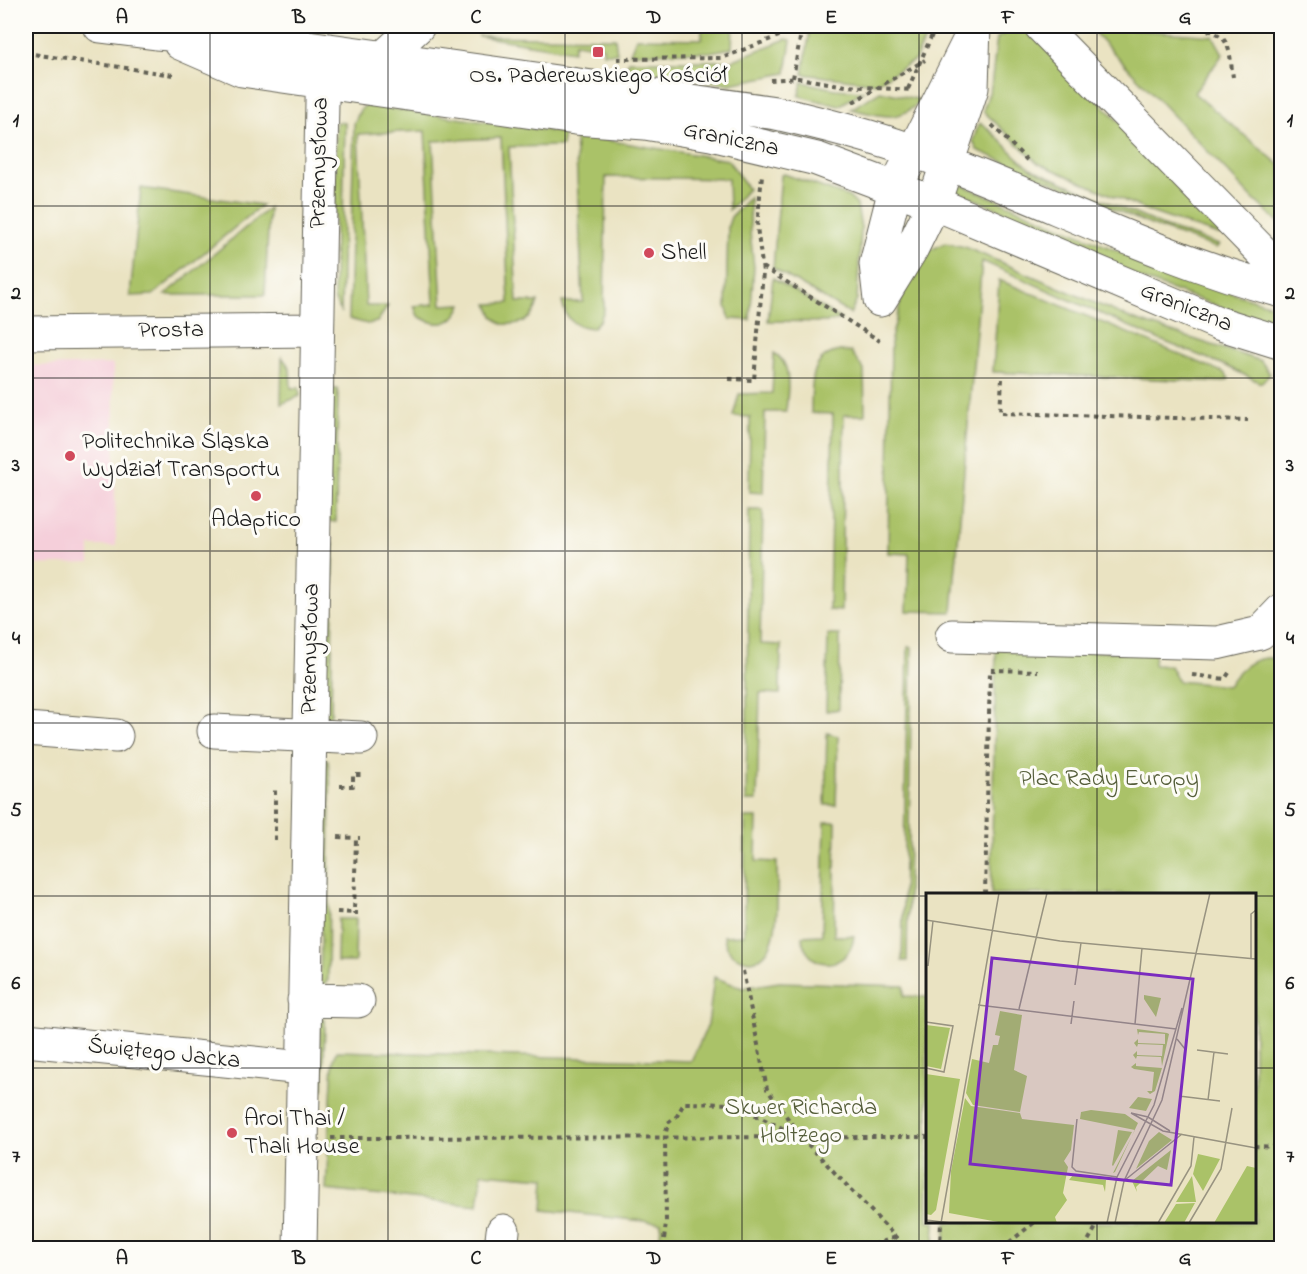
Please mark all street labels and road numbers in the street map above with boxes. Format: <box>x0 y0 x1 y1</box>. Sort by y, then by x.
street label: Przemysłowa <box>301 97 340 229</box>
street label: Graniczna <box>680 113 782 167</box>
street label: Graniczna <box>1134 274 1238 342</box>
street label: Prosta <box>138 313 204 349</box>
street label: Przemysłowa <box>292 583 331 715</box>
street label: Świętego Jacka <box>86 1029 242 1079</box>

